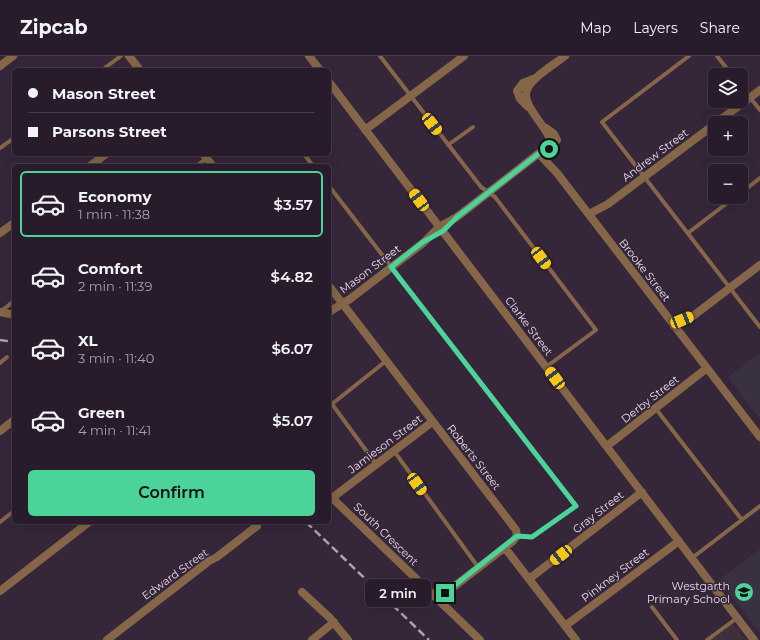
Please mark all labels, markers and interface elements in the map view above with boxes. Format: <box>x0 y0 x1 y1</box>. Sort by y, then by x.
text: Zipcab <box>20 16 88 39</box>
text: Map <box>580 19 611 37</box>
text: Layers <box>633 19 678 37</box>
text: Share <box>700 19 740 37</box>
map controls <box>708 68 748 204</box>
button: layers <box>708 68 748 108</box>
text: Mason Street <box>52 84 156 103</box>
car <box>420 111 444 137</box>
button: + <box>708 116 748 156</box>
text: Parsons Street <box>52 122 167 141</box>
street label: Andrew Street <box>619 125 691 184</box>
route start <box>540 140 558 158</box>
button: − <box>708 164 748 204</box>
icon: car <box>30 186 66 222</box>
text: Economy <box>78 187 151 206</box>
car <box>407 187 431 213</box>
text: $3.57 <box>274 195 313 214</box>
text: 1 min · 11:38 <box>78 206 150 222</box>
street label: Brooke Street <box>616 236 674 304</box>
street label: Mason Street <box>337 241 404 297</box>
car <box>529 245 553 271</box>
icon: car <box>30 258 66 294</box>
text: Comfort <box>78 259 143 278</box>
text: $4.82 <box>271 267 313 286</box>
text: 2 min · 11:39 <box>78 278 152 294</box>
street label: Clarke Street <box>502 294 556 359</box>
car <box>669 310 695 330</box>
icon: car <box>30 330 66 366</box>
text: XL <box>78 331 97 350</box>
text: $6.07 <box>271 339 313 358</box>
text: 3 min · 11:40 <box>78 350 154 366</box>
car <box>543 365 567 391</box>
street label: Derby Street <box>618 372 682 426</box>
icon: car <box>30 402 66 438</box>
text: Green <box>78 403 125 422</box>
text: $5.07 <box>272 411 313 430</box>
street label: Jamieson Street <box>344 411 425 477</box>
street label: Roberts Street <box>444 421 504 493</box>
text: 4 min · 11:41 <box>78 422 151 438</box>
button: Confirm <box>28 470 315 516</box>
car <box>405 471 429 497</box>
street label: Gray Street <box>570 487 627 536</box>
street label: South Crescent <box>351 500 422 569</box>
car <box>548 543 574 567</box>
street label: Edward Street <box>139 545 211 603</box>
street label: Pinkney Street <box>578 545 652 605</box>
callout: 2 min <box>365 579 431 607</box>
place label: Westgarth Primary School <box>647 579 730 606</box>
school or university icon: Westgarth Primary School <box>733 581 755 603</box>
route end <box>436 584 454 602</box>
text: 2 min <box>379 585 417 601</box>

